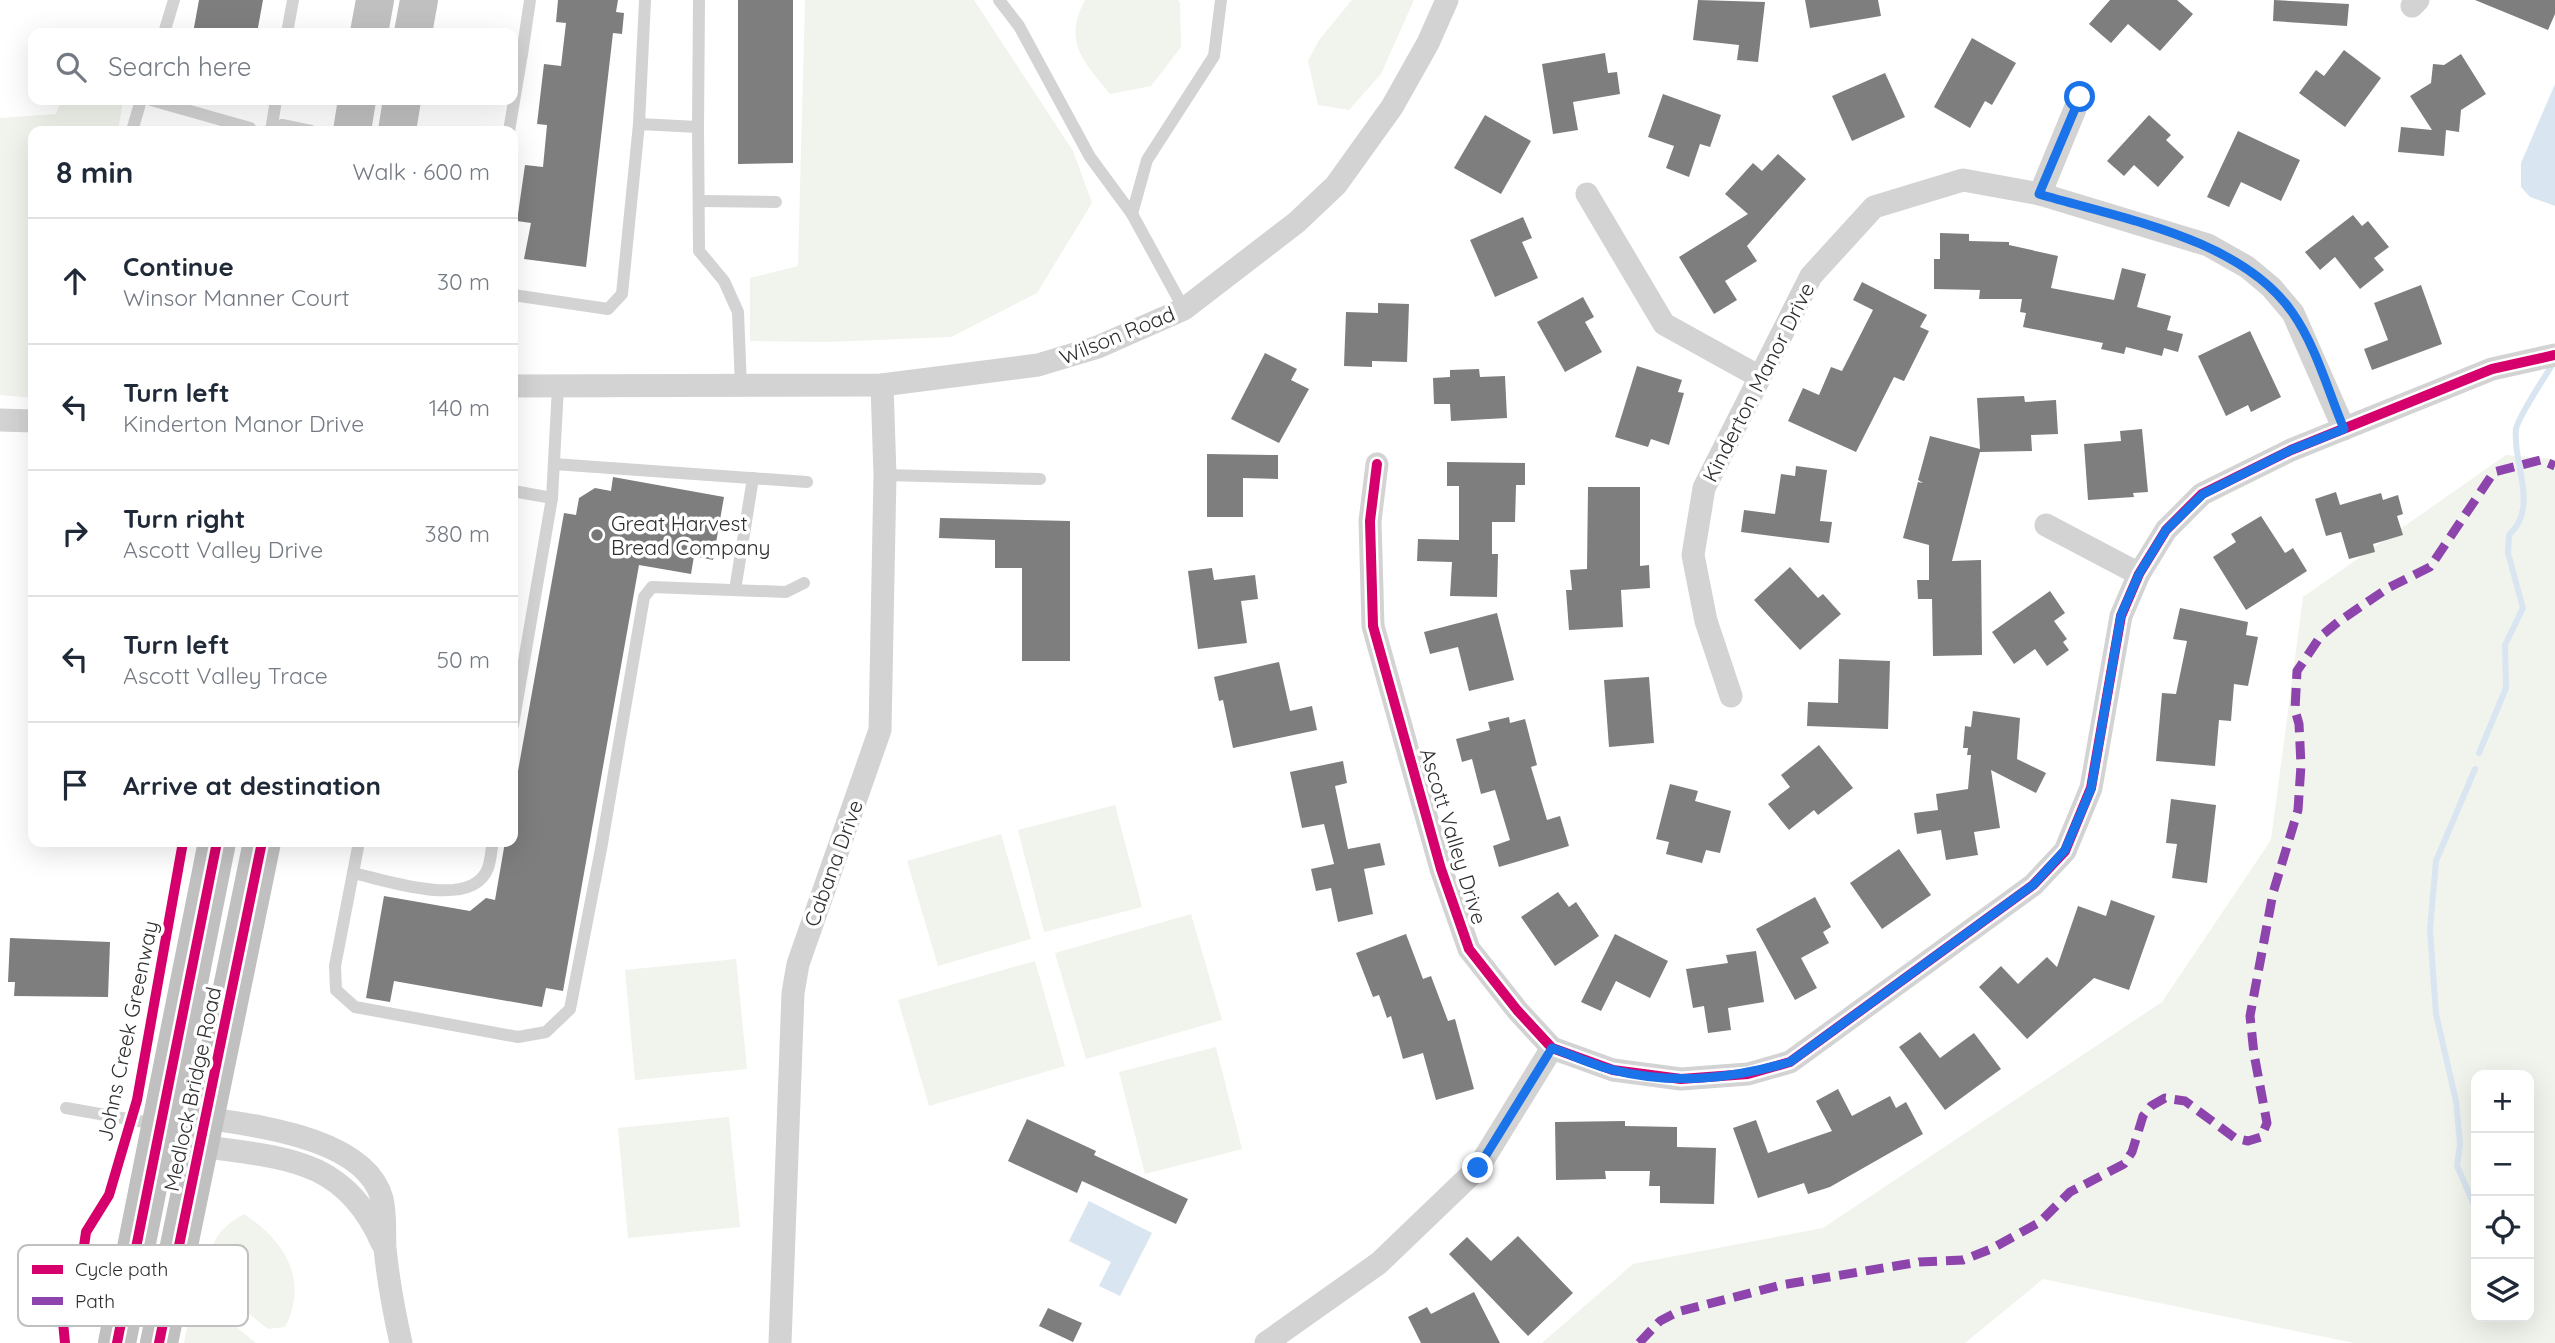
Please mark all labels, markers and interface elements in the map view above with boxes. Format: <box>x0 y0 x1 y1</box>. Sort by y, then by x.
search box <box>28 28 518 105</box>
icon: search <box>52 48 90 86</box>
text: Search here <box>108 50 252 83</box>
route start <box>2064 81 2095 112</box>
text: 8 min <box>56 153 133 191</box>
text: Walk · 600 m <box>352 157 490 186</box>
text: Continue <box>123 250 234 283</box>
icon: ahead <box>56 262 94 300</box>
text: 30 m <box>437 267 490 296</box>
street label: Kinderton Manor Drive <box>1696 278 1820 486</box>
text: Winsor Manner Court <box>123 283 350 312</box>
street label: Wilson Road <box>1056 300 1178 370</box>
text: Turn left <box>123 376 230 409</box>
icon: left <box>56 388 94 426</box>
text: 140 m <box>429 393 490 422</box>
text: Kinderton Manor Drive <box>123 409 364 438</box>
text: Turn right <box>123 502 245 535</box>
place label: Great Harvest Bread Company <box>611 510 770 560</box>
icon: right <box>56 514 94 552</box>
text: 380 m <box>425 519 490 548</box>
marker: Great Harvest Bread Company <box>589 527 605 543</box>
text: Ascott Valley Drive <box>123 535 323 564</box>
text: Turn left <box>123 628 230 661</box>
icon: left <box>56 640 94 678</box>
text: 50 m <box>437 645 490 674</box>
text: Ascott Valley Trace <box>123 661 328 690</box>
street label: Ascott Valley Drive <box>1415 745 1493 927</box>
icon: arrive <box>56 766 94 804</box>
text: Arrive at destination <box>123 769 381 802</box>
street label: Cabana Drive <box>798 796 868 930</box>
street label: Johns Creek Greenway <box>91 918 163 1144</box>
street label: Medlock Bridge Road <box>158 984 226 1194</box>
map controls <box>2471 1070 2534 1322</box>
button: + <box>2471 1070 2534 1133</box>
button: − <box>2471 1133 2534 1196</box>
route end <box>1462 1152 1493 1183</box>
button: locate <box>2471 1196 2534 1259</box>
legend <box>18 1245 248 1326</box>
text: Cycle path <box>75 1257 168 1281</box>
button: layers <box>2471 1259 2534 1322</box>
text: Path <box>75 1289 115 1313</box>

